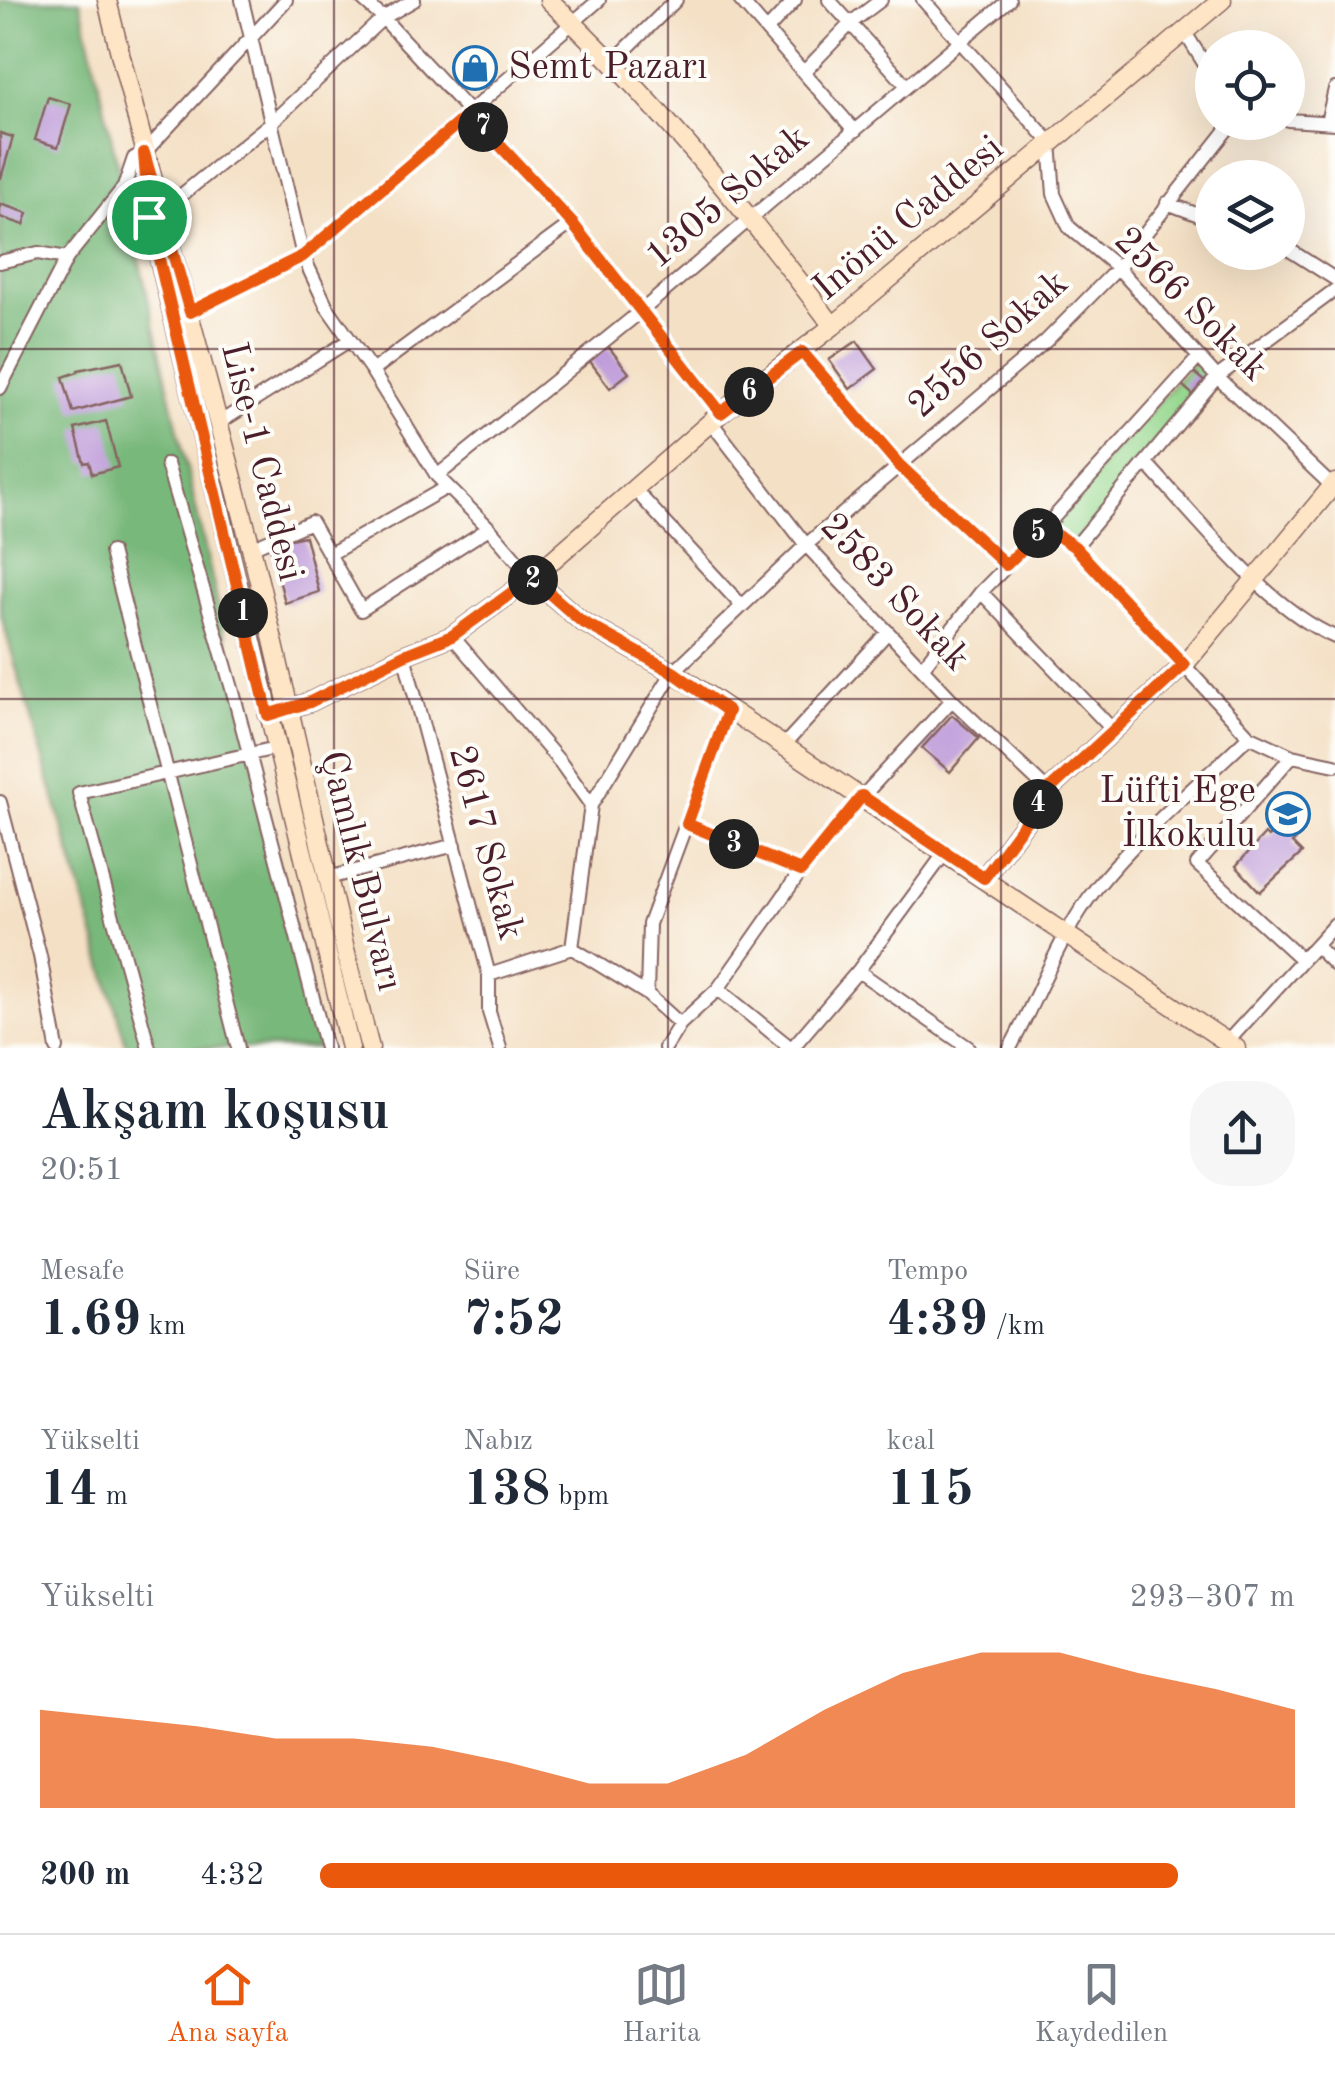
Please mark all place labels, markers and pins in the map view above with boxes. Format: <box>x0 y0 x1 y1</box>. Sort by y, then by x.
shop icon: Semt Pazarı <box>452 45 498 91</box>
place label: Semt Pazarı <box>508 49 707 87</box>
pin: 7 <box>458 102 508 152</box>
pin <box>107 175 192 260</box>
pin: 6 <box>724 367 774 417</box>
pin: 5 <box>1013 508 1063 558</box>
pin: 2 <box>508 555 558 605</box>
pin: 1 <box>218 588 268 638</box>
place label: Lüfti Ege İlkokulu <box>1099 773 1256 855</box>
pin: 4 <box>1013 779 1063 829</box>
school or university icon: Lüfti Ege İlkokulu <box>1265 791 1311 837</box>
pin: 3 <box>709 819 759 869</box>

